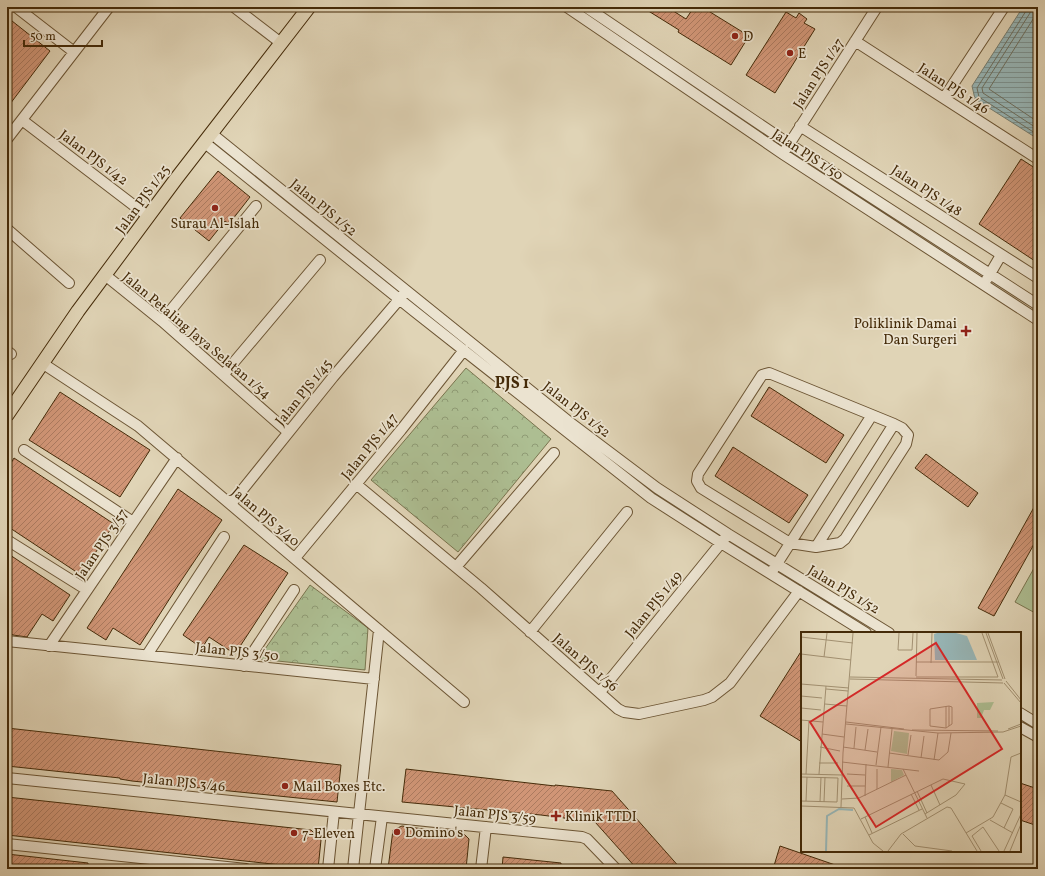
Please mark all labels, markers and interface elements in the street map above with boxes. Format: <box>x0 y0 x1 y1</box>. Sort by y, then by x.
scale bar <box>24 22 102 48</box>
place label: D <box>743 28 753 47</box>
text: 50 m <box>30 29 56 45</box>
marker: D <box>730 31 740 41</box>
street label: Jalan PJS 1/27 <box>789 35 849 113</box>
place label: E <box>798 45 806 64</box>
marker: E <box>785 48 795 58</box>
street label: Jalan PJS 1/46 <box>914 59 992 119</box>
street label: Jalan PJS 1/50 <box>768 125 847 185</box>
street label: Jalan PJS 1/42 <box>55 126 131 190</box>
street label: Jalan PJS 1/25 <box>112 161 175 238</box>
street label: Jalan PJS 1/48 <box>887 161 965 221</box>
street label: Jalan PJS 1/52 <box>286 175 361 241</box>
marker: Surau Al-Islah <box>210 203 220 213</box>
place label: Surau Al-Islah <box>170 215 260 234</box>
street label: Jalan Petaling Jaya Selatan 1/54 <box>118 268 274 404</box>
place label: Poliklinik Damai Dan Surgeri <box>854 315 957 350</box>
marker: Poliklinik Damai Dan Surgeri <box>960 325 972 337</box>
street label: Jalan PJS 1/45 <box>271 356 337 430</box>
district label: PJS 1 <box>495 373 529 395</box>
street label: Jalan PJS 1/52 <box>538 378 614 443</box>
street label: Jalan PJS 1/47 <box>337 409 403 484</box>
street label: Jalan PJS 3/40 <box>227 483 303 551</box>
street label: Jalan PJS 3/57 <box>71 505 133 584</box>
street label: Jalan PJS 1/52 <box>804 561 883 619</box>
street label: Jalan PJS 1/49 <box>621 567 687 642</box>
street label: Jalan PJS 1/56 <box>548 629 622 697</box>
inset map <box>801 632 1021 852</box>
street label: Jalan PJS 3/50 <box>194 639 279 666</box>
street label: Jalan PJS 3/46 <box>142 770 226 797</box>
place label: Mail Boxes Etc. <box>293 778 385 797</box>
marker: Mail Boxes Etc. <box>280 781 290 791</box>
street label: Jalan PJS 3/59 <box>453 802 537 829</box>
place label: Klinik TTDI <box>565 808 637 827</box>
marker: Klinik TTDI <box>550 810 562 822</box>
place label: Domino's <box>405 824 463 843</box>
place label: 7-Eleven <box>302 825 355 844</box>
marker: Domino's <box>392 827 402 837</box>
marker: 7-Eleven <box>289 828 299 838</box>

